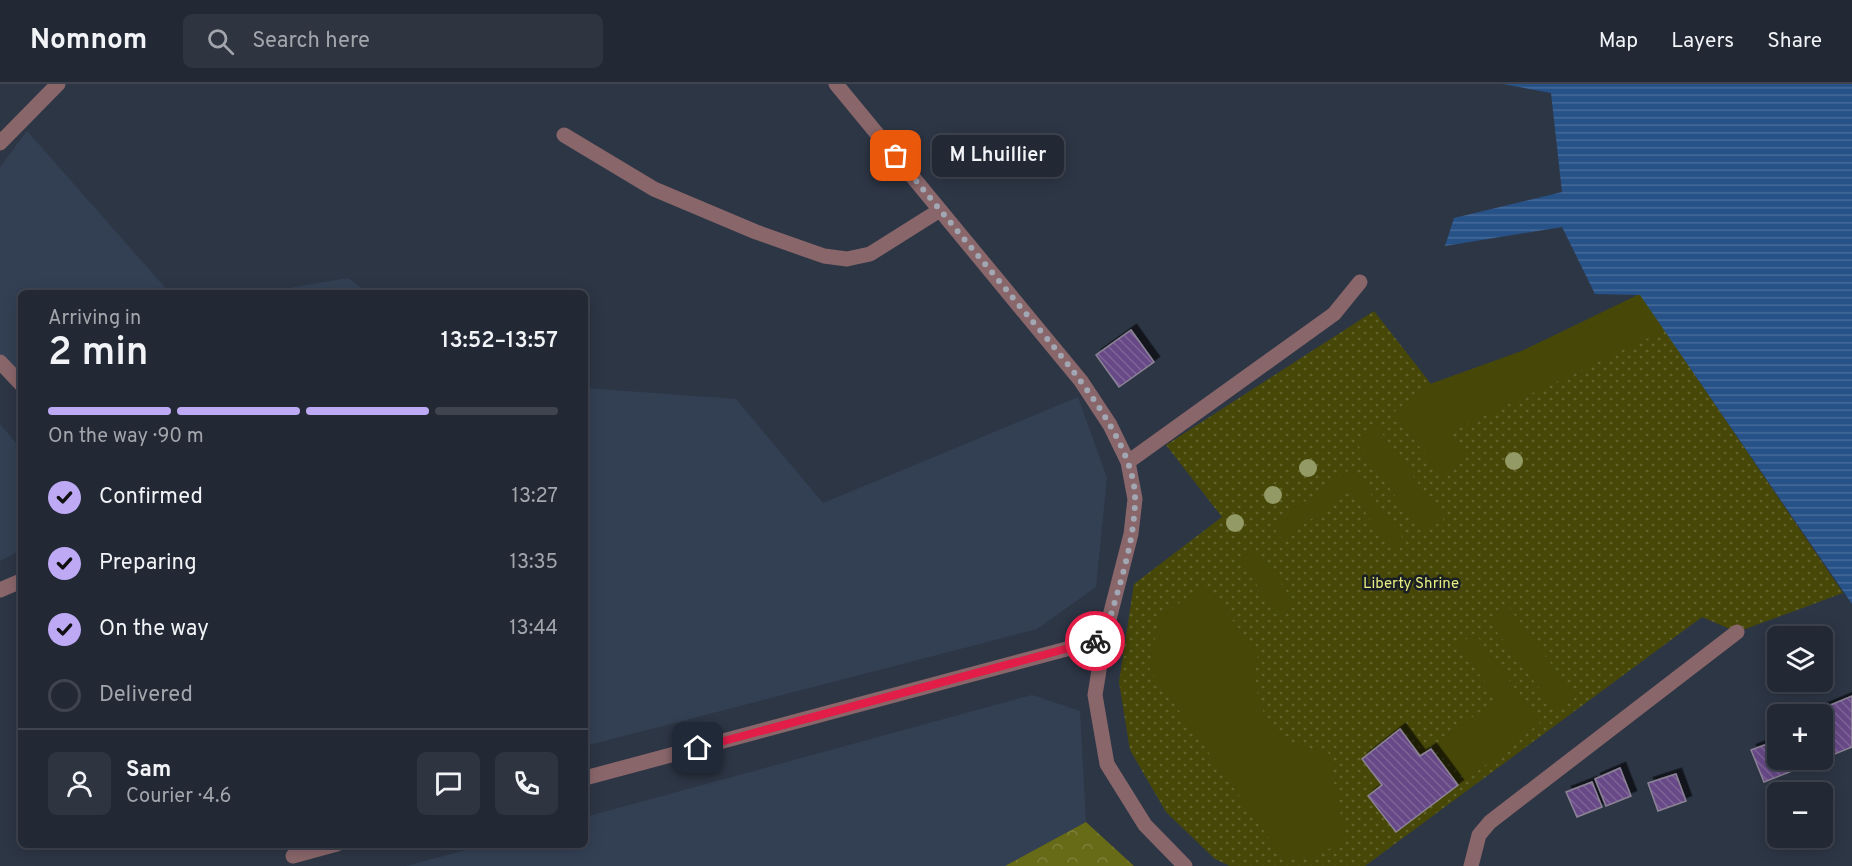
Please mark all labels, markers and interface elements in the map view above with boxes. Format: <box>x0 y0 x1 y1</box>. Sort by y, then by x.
search box <box>183 14 603 68</box>
text: Nomnom <box>30 23 147 59</box>
icon: search <box>204 25 237 58</box>
text: Search here <box>252 28 370 55</box>
text: Map <box>1599 28 1638 55</box>
text: Layers <box>1671 28 1734 55</box>
text: Share <box>1767 28 1822 55</box>
pin <box>870 130 921 181</box>
callout: M Lhuillier <box>932 135 1064 177</box>
icon: bag <box>879 139 912 172</box>
text: M Lhuillier <box>949 143 1047 169</box>
text: Arriving in <box>48 306 141 332</box>
text: 13:52–13:57 <box>441 328 558 355</box>
text: 2 min <box>48 330 149 379</box>
text: On the way · 90 m <box>48 424 204 450</box>
icon: check <box>48 481 81 514</box>
text: Confirmed <box>99 484 203 511</box>
text: 13:27 <box>512 484 558 510</box>
icon: check <box>48 547 81 580</box>
text: Preparing <box>99 550 197 577</box>
text: 13:35 <box>510 550 558 576</box>
park label: Liberty Shrine <box>1363 575 1459 594</box>
courier <box>1065 611 1125 671</box>
icon: check <box>48 613 81 646</box>
text: On the way <box>99 616 209 643</box>
text: 13:44 <box>509 616 558 642</box>
icon: bike <box>1079 625 1112 658</box>
map controls <box>1767 626 1833 848</box>
button: layers <box>1767 626 1833 692</box>
text: Delivered <box>99 682 193 709</box>
button: + <box>1767 704 1833 770</box>
pin <box>672 722 723 773</box>
icon: home <box>681 731 714 764</box>
button: person <box>48 752 111 815</box>
button: chat <box>417 752 480 815</box>
button: phone <box>495 752 558 815</box>
text: Sam <box>126 757 171 784</box>
button: − <box>1767 782 1833 848</box>
text: Courier · 4.6 <box>126 784 231 810</box>

